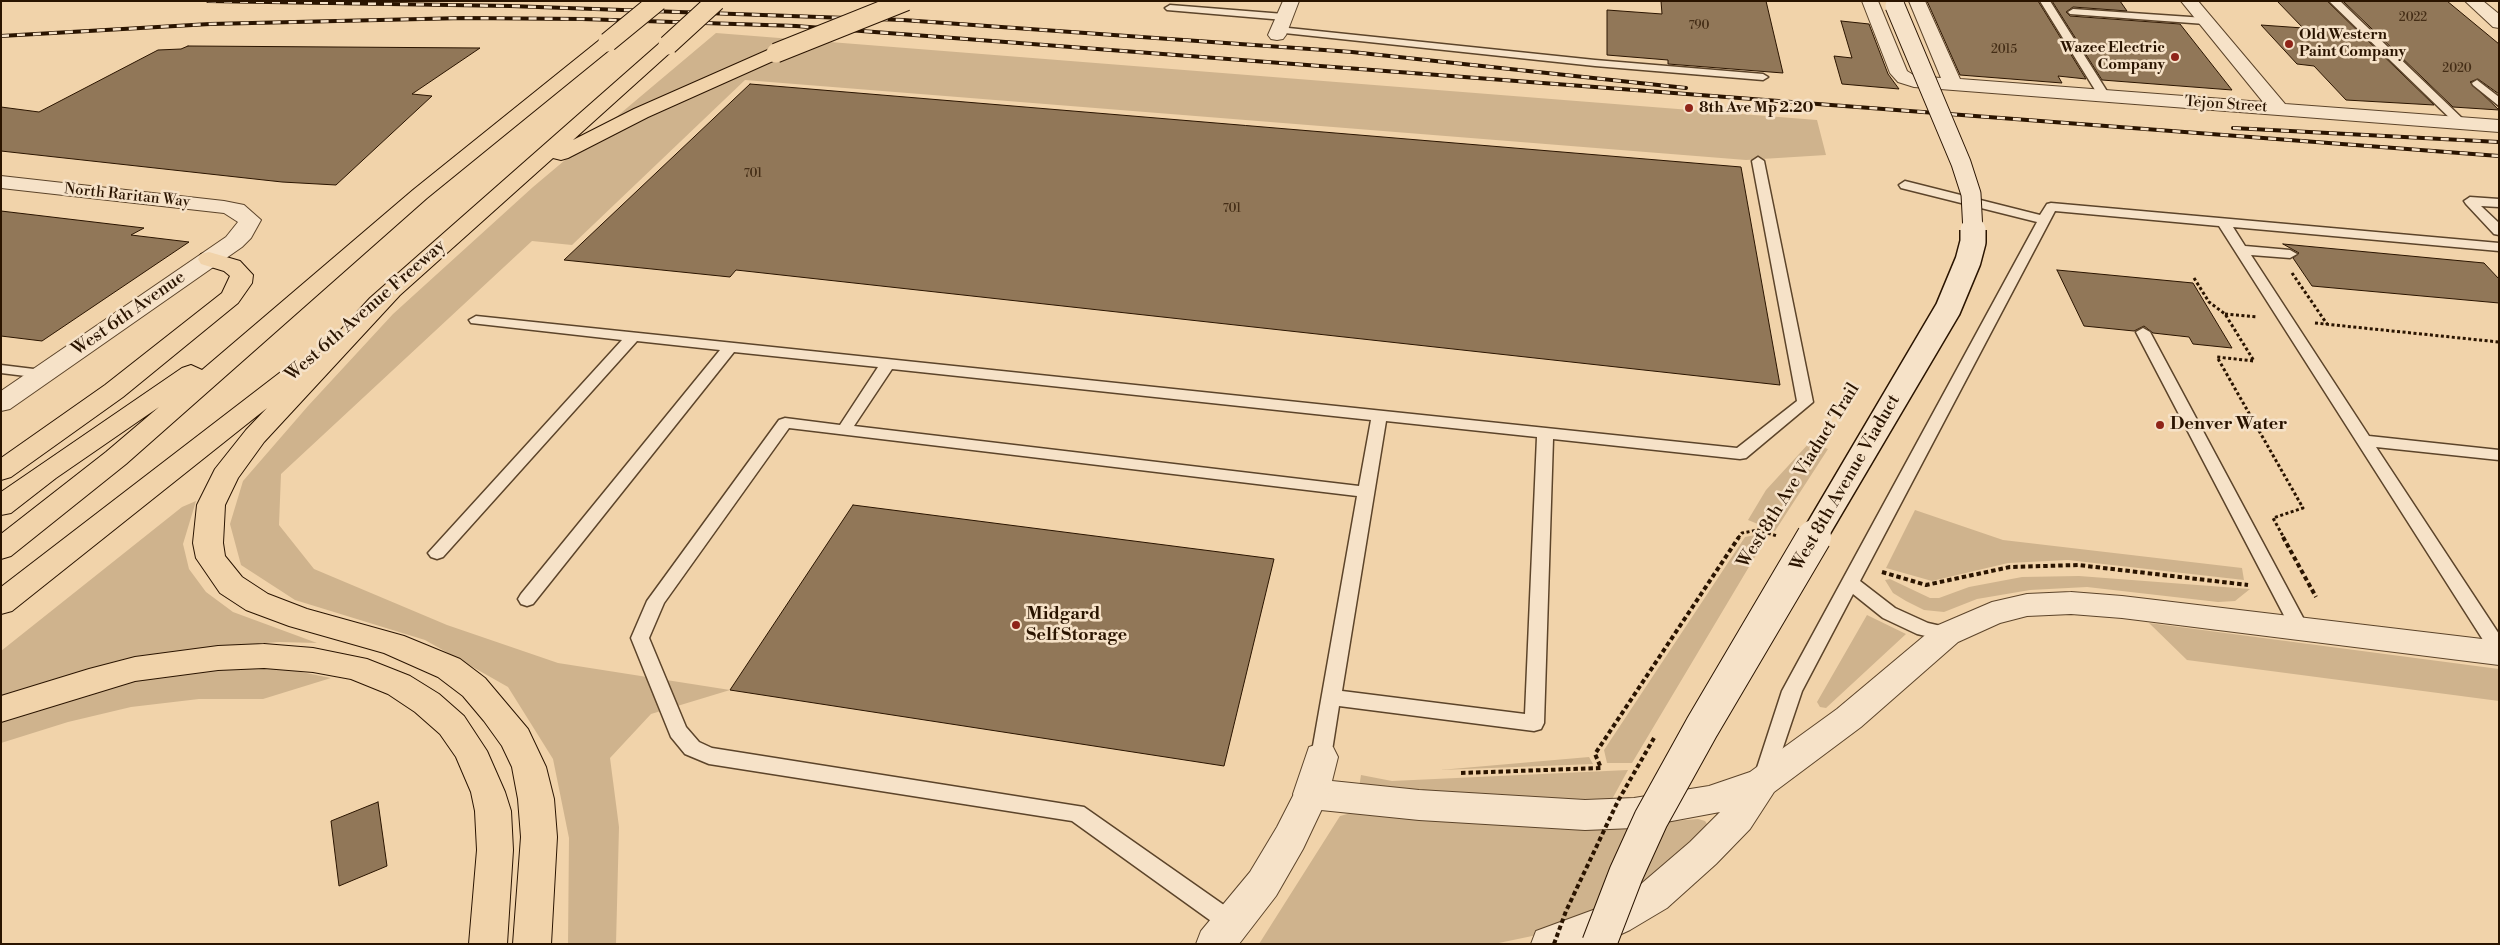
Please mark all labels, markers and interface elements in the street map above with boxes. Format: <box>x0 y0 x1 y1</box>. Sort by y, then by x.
house number: 2022 <box>2399 11 2427 25</box>
house number: 790 <box>1688 19 1710 33</box>
place label: Old Western Paint Company <box>2299 26 2406 61</box>
marker: Old Western Paint Company <box>2283 38 2295 50</box>
place label: Wazee Electric Company <box>2060 39 2165 74</box>
house number: 2015 <box>1991 43 2017 57</box>
marker: Wazee Electric Company <box>2169 51 2181 63</box>
house number: 2020 <box>2442 62 2472 76</box>
street label: Tejon Street <box>2184 93 2268 117</box>
place label: 8th Ave Mp 2.20 <box>1699 99 1813 117</box>
marker: 8th Ave Mp 2.20 <box>1683 102 1695 114</box>
house number: 701 <box>744 167 762 181</box>
street label: North Raritan Way <box>63 180 191 212</box>
house number: 701 <box>1223 202 1241 216</box>
street label: West 6th Avenue Freeway <box>282 236 450 386</box>
street label: West 6th Avenue <box>68 267 190 361</box>
street label: West 8th Ave Viaduct Trail <box>1733 380 1865 572</box>
street label: West 8th Avenue Viaduct <box>1787 391 1905 575</box>
place label: Denver Water <box>2170 414 2287 436</box>
marker: Denver Water <box>2154 419 2166 431</box>
place label: Midgard Self Storage <box>1026 604 1127 646</box>
marker: Midgard Self Storage <box>1010 619 1022 631</box>

